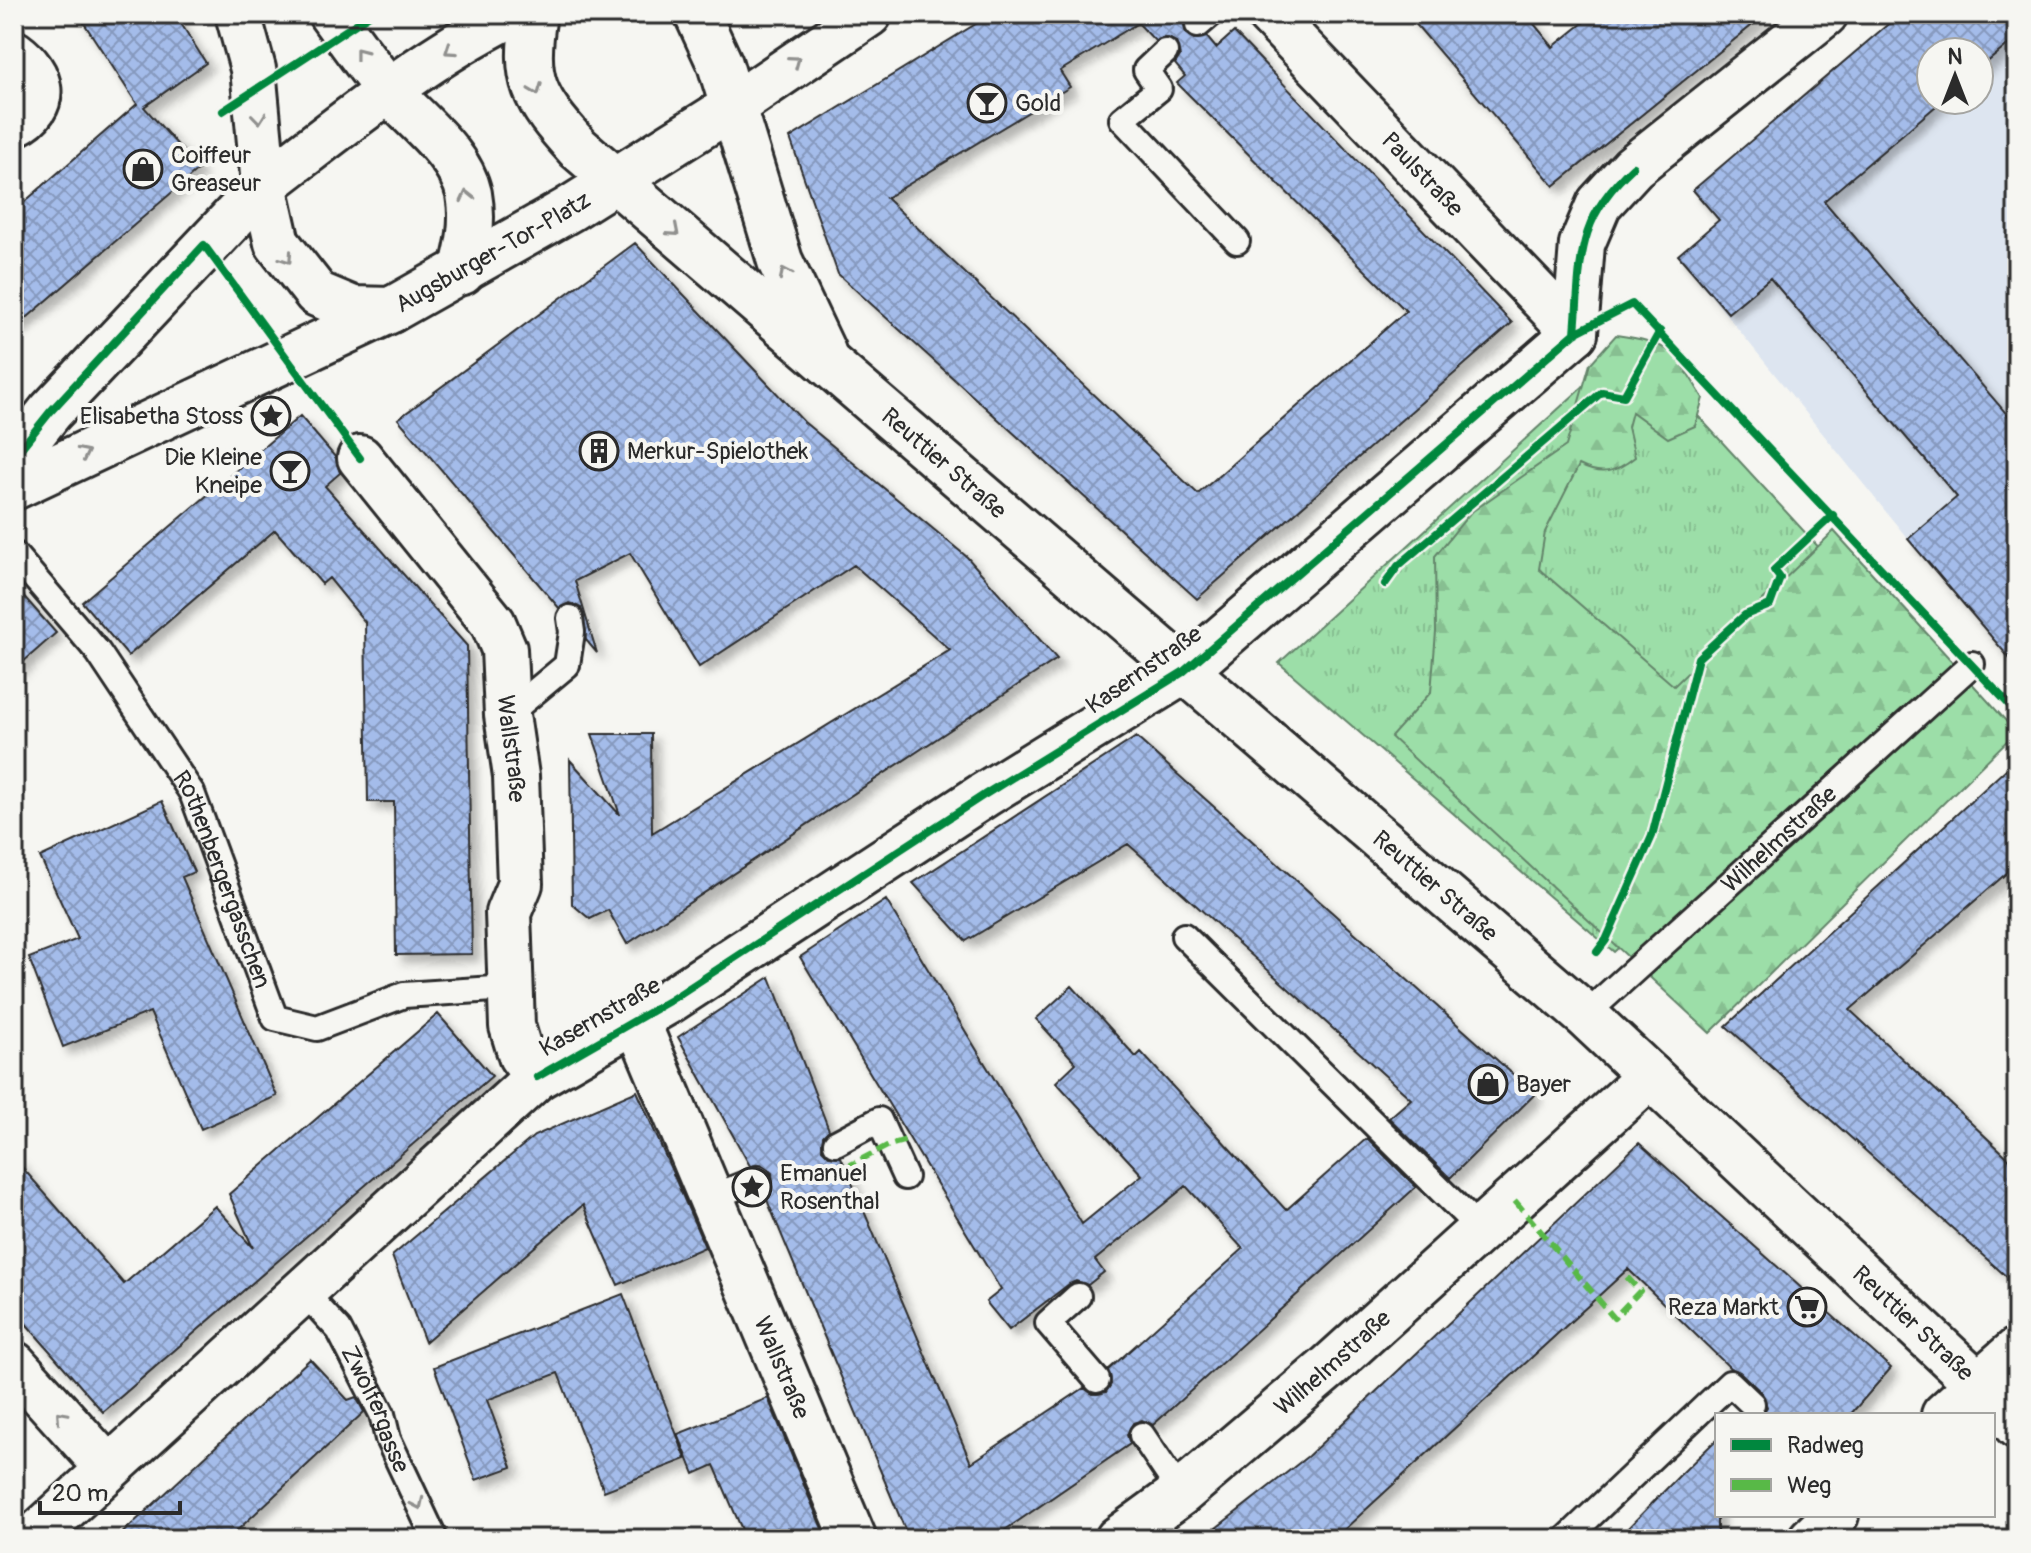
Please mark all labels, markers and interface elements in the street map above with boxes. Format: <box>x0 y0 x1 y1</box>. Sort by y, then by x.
north arrow <box>1915 36 1995 116</box>
one-way arrow <box>445 40 459 55</box>
text: N <box>1948 43 1963 71</box>
one-way arrow <box>355 48 370 62</box>
one-way arrow <box>787 57 801 71</box>
one-way arrow <box>526 82 543 96</box>
bar icon: Gold <box>966 82 1008 124</box>
place label: Gold <box>1015 89 1061 118</box>
one-way arrow <box>250 112 267 125</box>
street label: Paulstraße <box>1376 126 1470 223</box>
place label: Coiffeur Greaseur <box>171 141 262 198</box>
shop icon: Coiffeur Greaseur <box>122 148 164 190</box>
street label: Augsburger-Tor-Platz <box>390 185 596 319</box>
one-way arrow <box>459 190 476 204</box>
one-way arrow <box>664 221 679 236</box>
one-way arrow <box>278 250 293 264</box>
one-way arrow <box>779 266 795 281</box>
place icon: Elisabetha Stoss <box>250 395 292 437</box>
street label: Reuttier Straße <box>876 401 1013 525</box>
place label: Elisabetha Stoss <box>80 402 243 431</box>
building icon: Merkur-Spielothek <box>578 430 620 472</box>
place label: Merkur-Spielothek <box>627 437 808 466</box>
place label: Die Kleine Kneipe <box>164 443 262 500</box>
one-way arrow <box>76 446 90 462</box>
bar icon: Die Kleine Kneipe <box>269 450 311 492</box>
street label: Kasernstraße <box>1080 619 1208 721</box>
street label: Wallstraße <box>492 694 531 803</box>
street label: Rothenbergergässchen <box>167 765 277 992</box>
street label: Wilhelmstraße <box>1715 779 1843 899</box>
street label: Reuttier Straße <box>1367 824 1504 948</box>
street label: Kasernstraße <box>534 971 666 1063</box>
shop icon: Bayer <box>1467 1063 1509 1105</box>
place label: Bayer <box>1516 1070 1572 1099</box>
place label: Emanuel Rosenthal <box>780 1159 880 1216</box>
place icon: Emanuel Rosenthal <box>731 1166 773 1208</box>
street label: Reuttier Straße <box>1847 1259 1980 1387</box>
supermarket icon: Reza Markt <box>1786 1286 1828 1328</box>
place label: Reza Markt <box>1668 1293 1779 1322</box>
street label: Wilhelmstraße <box>1269 1304 1397 1422</box>
street label: Wallstraße <box>748 1312 816 1423</box>
street label: Zwölfergasse <box>335 1341 416 1477</box>
one-way arrow <box>56 1410 70 1425</box>
legend <box>1715 1413 1995 1517</box>
text: Radweg <box>1787 1431 1864 1460</box>
scale bar <box>40 1465 180 1515</box>
text: Weg <box>1787 1471 1831 1500</box>
text: 20 m <box>52 1479 108 1508</box>
one-way arrow <box>408 1495 424 1510</box>

